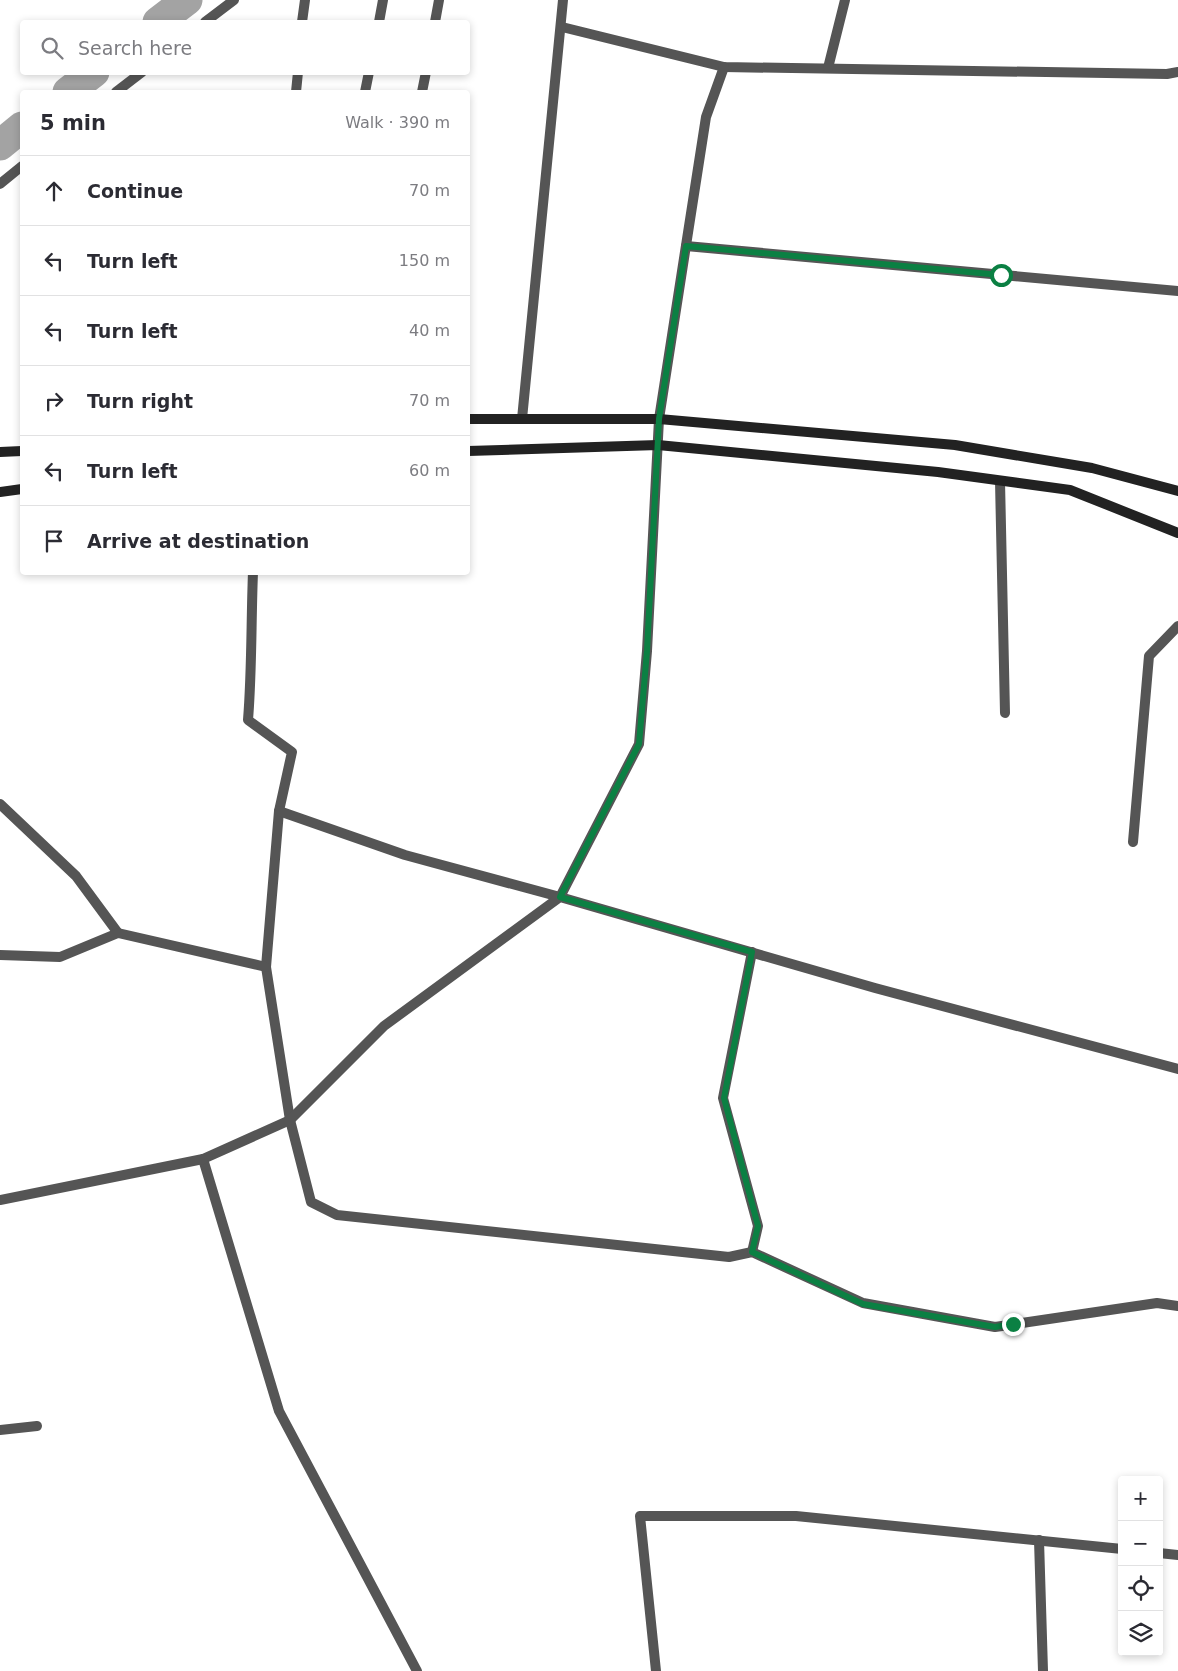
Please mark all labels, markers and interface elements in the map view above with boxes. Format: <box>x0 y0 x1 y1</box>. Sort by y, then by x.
search box <box>20 20 470 75</box>
icon: search <box>38 34 66 62</box>
text: Search here <box>78 37 192 59</box>
text: 5 min <box>40 111 106 135</box>
text: Walk · 390 m <box>345 113 450 132</box>
icon: ahead <box>40 177 68 205</box>
text: Continue <box>87 180 183 202</box>
text: 70 m <box>409 181 450 200</box>
icon: left <box>40 247 68 275</box>
text: Turn left <box>87 250 178 272</box>
text: 150 m <box>399 251 450 270</box>
route start <box>990 264 1013 287</box>
icon: left <box>40 317 68 345</box>
text: Turn left <box>87 320 178 342</box>
text: 40 m <box>409 321 450 340</box>
icon: right <box>40 387 68 415</box>
text: Turn right <box>87 390 193 412</box>
text: 70 m <box>409 391 450 410</box>
icon: left <box>40 457 68 485</box>
text: Turn left <box>87 460 178 482</box>
text: 60 m <box>409 461 450 480</box>
icon: arrive <box>40 527 68 555</box>
text: Arrive at destination <box>87 530 309 552</box>
route end <box>1002 1313 1025 1336</box>
map controls <box>1118 1476 1163 1656</box>
button: + <box>1118 1476 1163 1521</box>
button: − <box>1118 1521 1163 1566</box>
button: locate <box>1118 1566 1163 1611</box>
button: layers <box>1118 1611 1163 1656</box>

